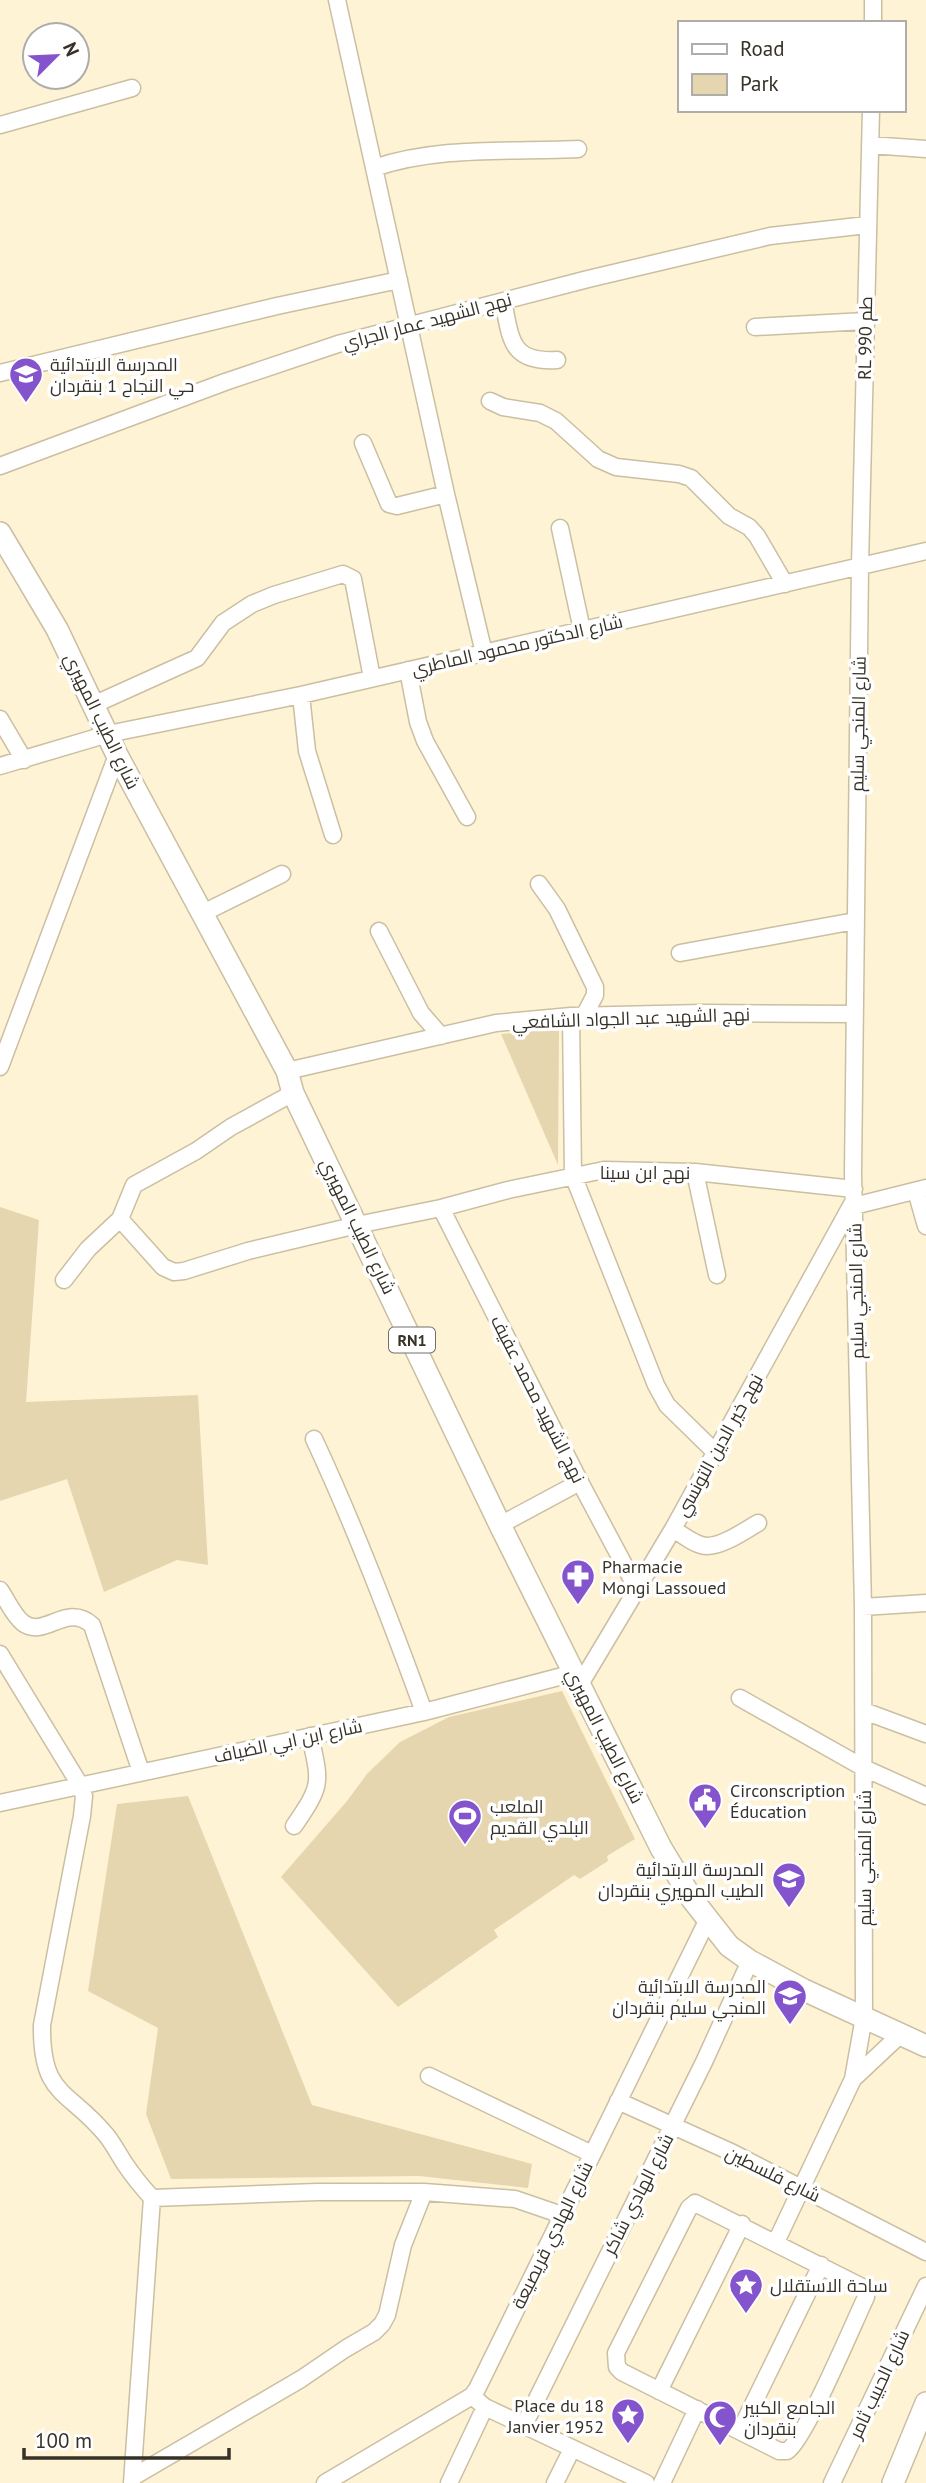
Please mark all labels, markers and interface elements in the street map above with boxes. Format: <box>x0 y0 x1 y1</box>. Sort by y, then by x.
north arrow <box>21 21 91 91</box>
legend <box>678 21 905 112</box>
text: Road <box>740 35 784 62</box>
text: N <box>58 39 85 60</box>
text: Park <box>740 70 779 97</box>
street label: نهج الشهيد عمار الجراي <box>340 287 515 358</box>
street label: RL طم 990 <box>853 296 878 380</box>
place label: المدرسة الابتدائية حي النجاح 1 بنقردان <box>50 353 194 400</box>
school or university icon: المدرسة الابتدائية حي النجاح 1 بنقردان <box>7 355 45 404</box>
street label: شارع الدكتور محمود الماطري <box>409 609 626 683</box>
street label: شارع الطيب المهيري <box>56 649 145 794</box>
street label: شارع المنجي سليم <box>845 656 874 792</box>
street label: نهج الشهيد عبد الجواد الشافعي <box>512 1002 751 1037</box>
street label: شارع الطيب المهيري <box>312 1154 401 1299</box>
street label: نهج ابن سينا <box>600 1161 690 1185</box>
street label: شارع المنجي سليم <box>843 1223 872 1359</box>
street label: نهج الشهيد محمد عفيف <box>485 1311 590 1487</box>
road number: RN1 <box>389 1328 435 1352</box>
street label: نهج خير الدين التونسي <box>670 1370 770 1521</box>
place label: Pharmacie Mongi Lassoued <box>602 1555 726 1599</box>
pharmacy icon: Pharmacie Mongi Lassoued <box>559 1557 597 1606</box>
street label: شارع الطيب المهيري <box>558 1665 649 1809</box>
street label: شارع ابن ابي الضياف <box>212 1714 365 1771</box>
place label: Circonscription Éducation <box>730 1779 845 1823</box>
public building icon: Circonscription Éducation <box>686 1781 724 1830</box>
street label: شارع المنجي سليم <box>853 1790 879 1926</box>
place label: الملعب البلدي القديم <box>490 1795 589 1842</box>
sports icon: الملعب البلدي القديم <box>446 1797 484 1846</box>
place label: المدرسة الابتدائية الطيب المهيري بنقردان <box>598 1858 764 1905</box>
school or university icon: المدرسة الابتدائية الطيب المهيري بنقردان <box>770 1860 808 1909</box>
place label: المدرسة الابتدائية المنجي سليم بنقردان <box>612 1975 766 2022</box>
school or university icon: المدرسة الابتدائية المنجي سليم بنقردان <box>771 1977 809 2026</box>
street label: شارع الهادي شاكر <box>597 2129 681 2261</box>
street label: شارع فلسطين <box>721 2141 824 2208</box>
street label: شارع الهادي قريصيعة <box>506 2157 600 2314</box>
place icon: ساحة الاستقلال <box>727 2266 765 2315</box>
place label: ساحة الاستقلال <box>770 2274 888 2297</box>
street label: شارع الحبيب ثامر <box>843 2326 915 2443</box>
place label: Place du 18 Janvier 1952 <box>506 2394 604 2438</box>
place icon: Place du 18 Janvier 1952 <box>609 2396 647 2445</box>
place label: الجامع الكبير بنقردان <box>743 2396 835 2440</box>
mosque icon: الجامع الكبير بنقردان <box>701 2398 739 2447</box>
scale bar <box>24 2416 229 2460</box>
text: 100 m <box>35 2427 92 2454</box>

